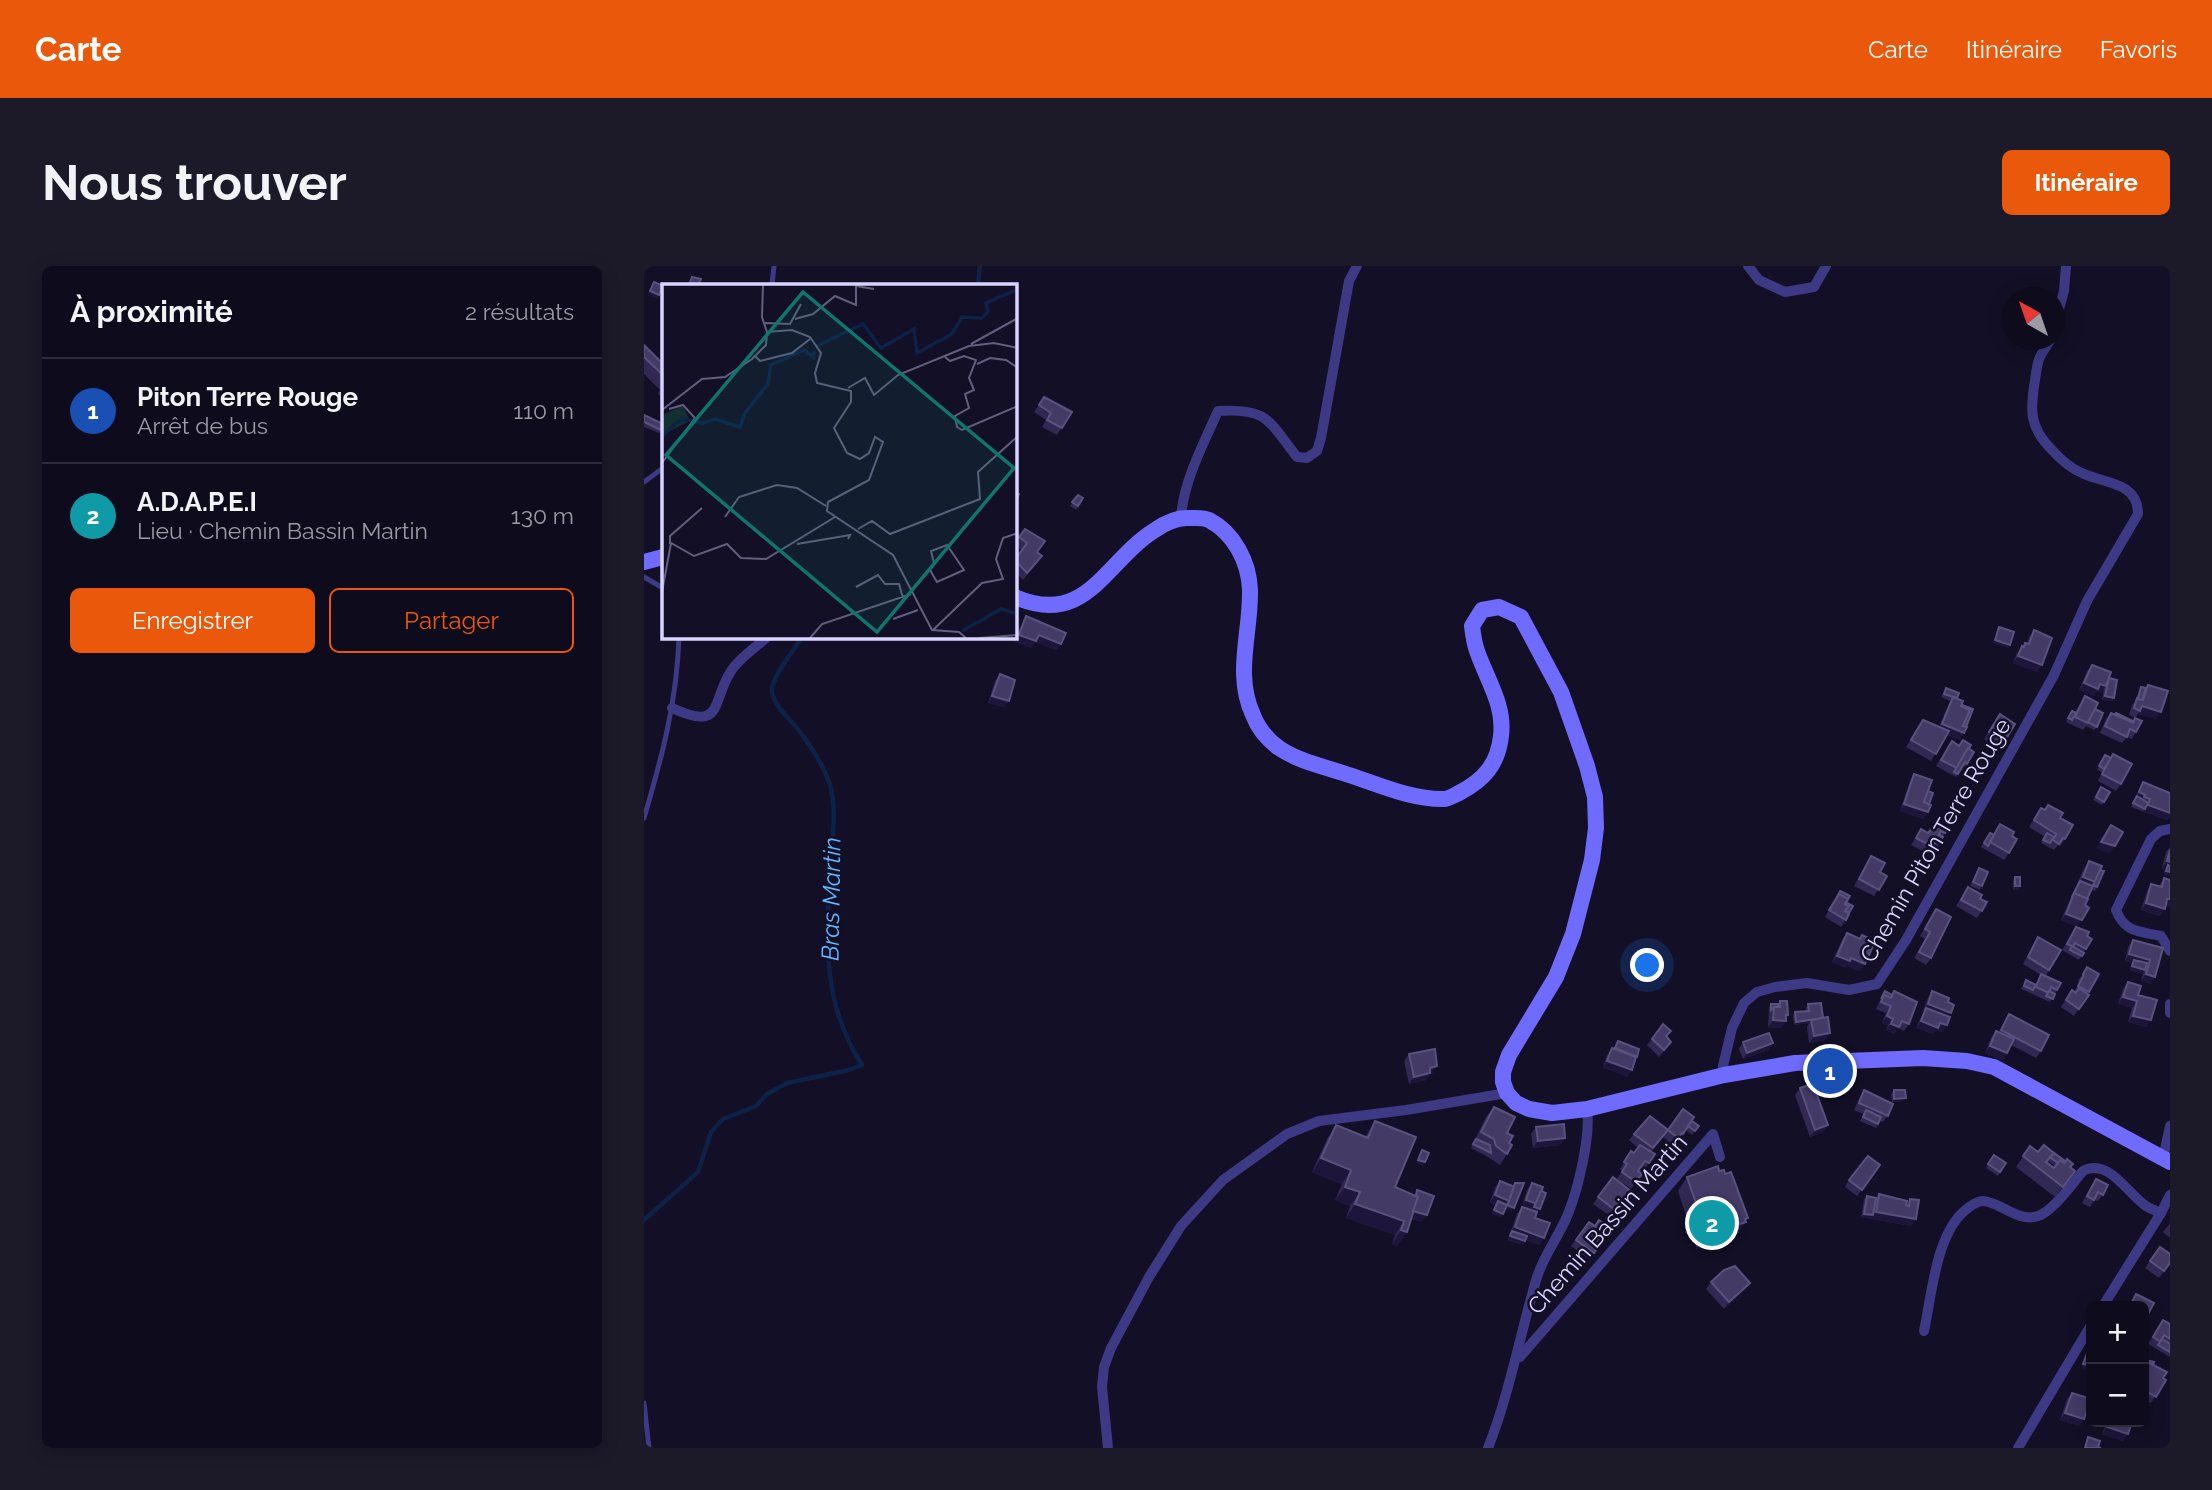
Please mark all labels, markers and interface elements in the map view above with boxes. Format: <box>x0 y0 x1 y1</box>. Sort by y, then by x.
text: Carte <box>35 30 122 69</box>
text: Carte <box>1868 35 1928 64</box>
text: Itinéraire <box>1966 35 2062 64</box>
text: Favoris <box>2100 35 2177 64</box>
button: Itinéraire <box>2002 150 2170 215</box>
text: Nous trouver <box>42 154 347 211</box>
inset map <box>662 284 1017 639</box>
north arrow <box>2002 287 2065 350</box>
text: À proximité <box>70 294 233 329</box>
text: 2 résultats <box>465 298 574 325</box>
text: Piton Terre Rouge <box>137 382 358 412</box>
text: 1 <box>87 397 99 424</box>
text: 110 m <box>513 397 574 424</box>
text: Arrêt de bus <box>137 412 268 439</box>
text: A.D.A.P.E.I <box>137 487 257 517</box>
text: 2 <box>87 502 99 529</box>
text: 130 m <box>511 502 574 529</box>
text: Lieu · Chemin Bassin Martin <box>137 517 428 544</box>
button: Enregistrer <box>70 588 315 653</box>
button: Partager <box>329 588 574 653</box>
street label: Chemin Piton Terre Rouge <box>1854 713 2016 967</box>
water label: Bras Martin <box>815 837 847 961</box>
your location <box>1630 948 1664 982</box>
pin: 1 <box>1807 1045 1853 1097</box>
street label: Chemin Bassin Martin <box>1522 1129 1692 1319</box>
pin: 2 <box>1689 1197 1735 1249</box>
map controls <box>2086 1301 2149 1427</box>
button: + <box>2086 1301 2149 1364</box>
button: − <box>2086 1364 2149 1427</box>

